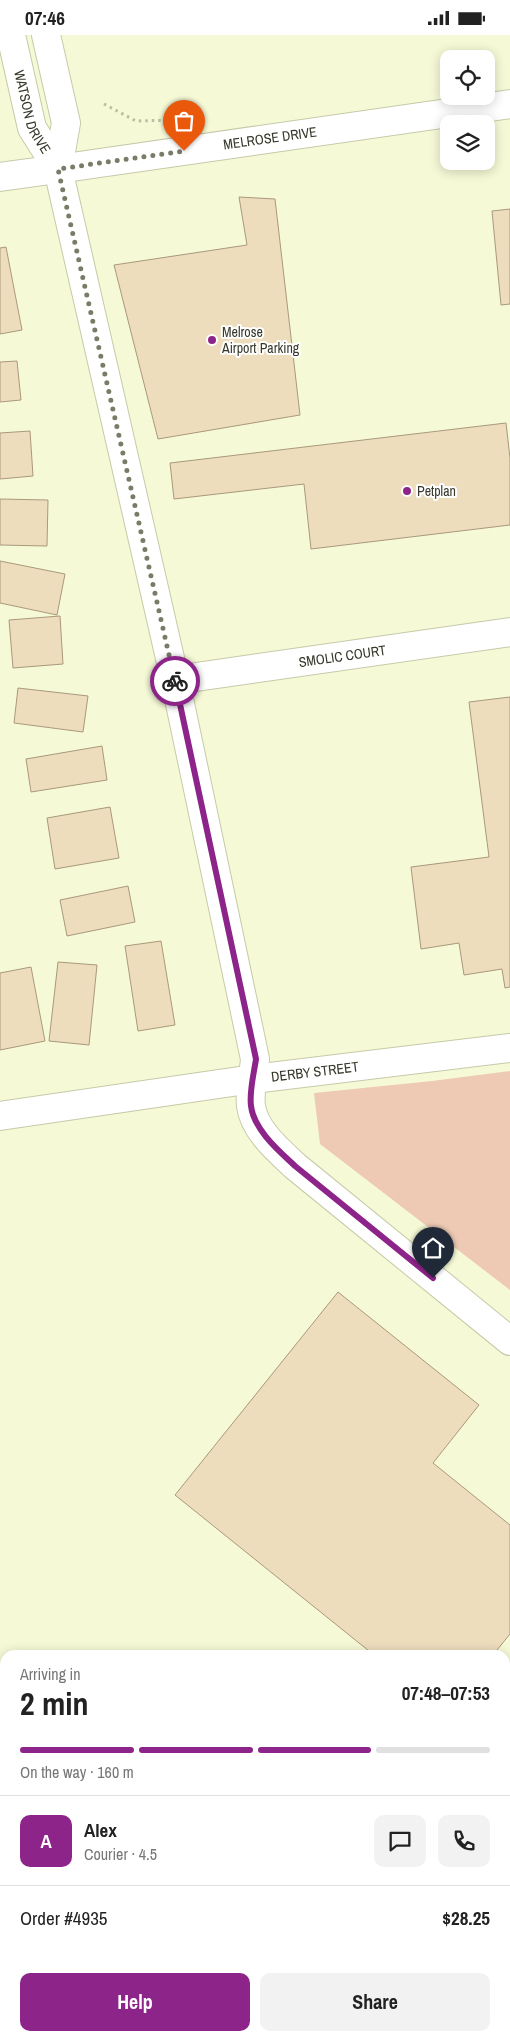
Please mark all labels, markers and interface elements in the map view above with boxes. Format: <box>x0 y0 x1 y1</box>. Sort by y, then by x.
text: 07:46 <box>25 5 65 31</box>
map controls <box>440 50 495 170</box>
button: locate <box>440 50 495 105</box>
street label: WATSON DRIVE <box>10 68 55 157</box>
pin <box>163 100 205 151</box>
icon: bag <box>170 107 198 135</box>
button: layers <box>440 115 495 170</box>
street label: MELROSE DRIVE <box>222 123 318 153</box>
place label: Melrose Airport Parking <box>221 323 300 357</box>
marker: Melrose Airport Parking <box>206 334 218 346</box>
place label: Petplan <box>417 482 456 500</box>
marker: Petplan <box>401 485 413 497</box>
street label: SMOLIC COURT <box>298 641 387 671</box>
courier <box>150 656 200 706</box>
icon: bike <box>161 667 189 695</box>
street label: DERBY STREET <box>270 1057 360 1086</box>
pin <box>412 1227 454 1278</box>
icon: home <box>419 1234 447 1262</box>
text: Arriving in <box>20 1663 81 1685</box>
text: 07:48–07:53 <box>402 1680 490 1706</box>
text: 2 min <box>20 1682 89 1725</box>
text: On the way · 160 m <box>20 1761 134 1783</box>
button: chat <box>374 1815 426 1867</box>
button: phone <box>438 1815 490 1867</box>
text: Alex <box>84 1817 117 1843</box>
text: A <box>40 1828 52 1854</box>
text: Courier · 4.5 <box>84 1843 157 1865</box>
text: Order #4935 <box>20 1905 107 1931</box>
text: $28.25 <box>442 1905 490 1931</box>
button: Help <box>20 1973 250 2031</box>
button: Share <box>260 1973 490 2031</box>

